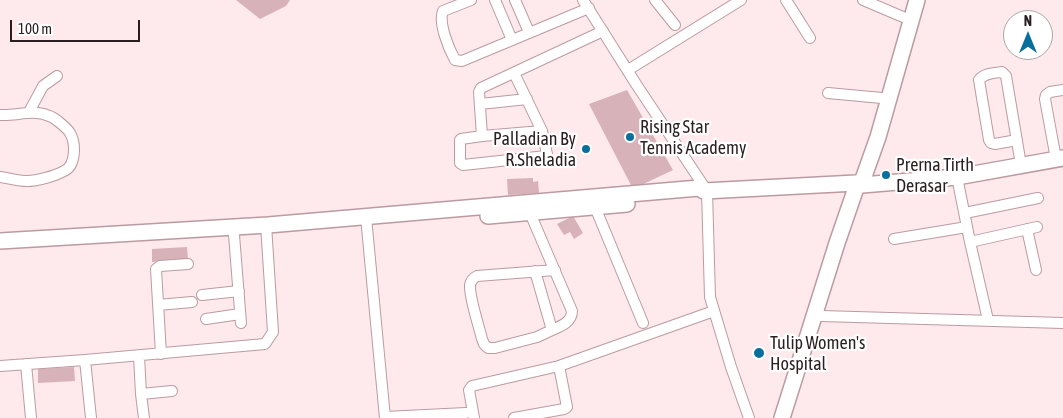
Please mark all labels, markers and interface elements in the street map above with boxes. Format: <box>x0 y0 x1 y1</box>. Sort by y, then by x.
scale bar <box>12 10 142 42</box>
north arrow <box>1003 10 1053 60</box>
text: N <box>1024 13 1032 29</box>
text: 100 m <box>18 20 52 37</box>
place label: Rising Star Tennis Academy <box>640 116 746 158</box>
place label: Palladian By R.Sheladia <box>493 128 576 170</box>
marker: Rising Star Tennis Academy <box>624 131 636 143</box>
marker: Palladian By R.Sheladia <box>580 143 592 155</box>
place label: Prerna Tirth Derasar <box>896 154 974 196</box>
marker: Prerna Tirth Derasar <box>880 169 892 181</box>
place label: Tulip Women's Hospital <box>770 332 865 374</box>
marker: Tulip Women's Hospital <box>752 346 766 360</box>

